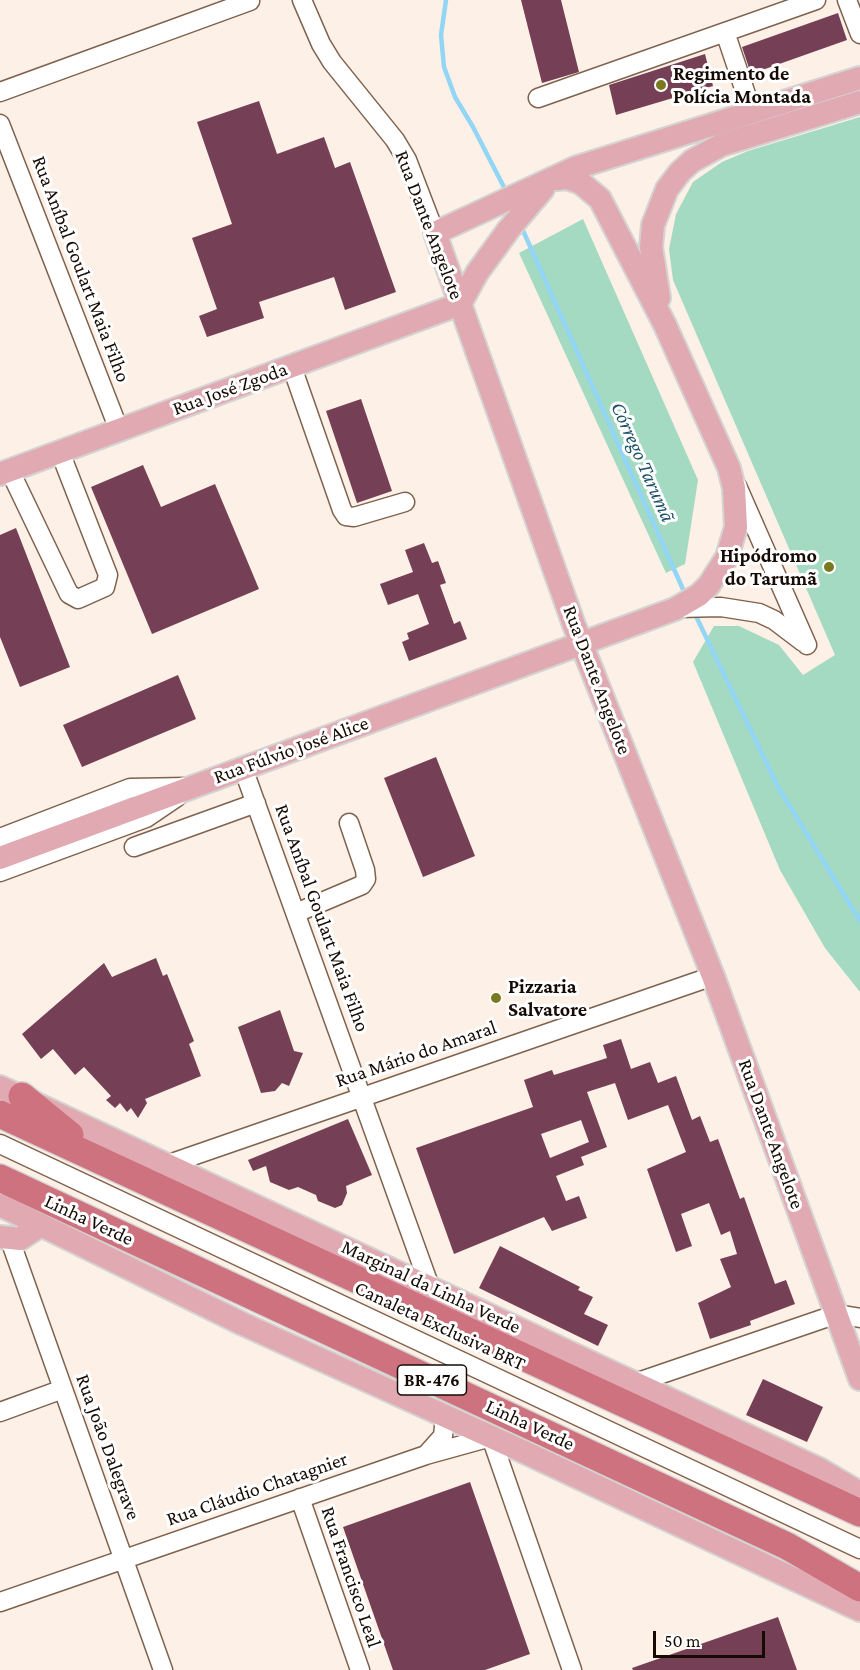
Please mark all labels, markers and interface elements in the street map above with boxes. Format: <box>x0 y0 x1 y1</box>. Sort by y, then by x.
place label: Regimento de Polícia Montada <box>673 62 811 109</box>
marker: Regimento de Polícia Montada <box>654 78 668 92</box>
street label: Rua Dante Angelote <box>390 147 468 303</box>
street label: Rua Aníbal Goulart Maia Filho <box>27 152 135 386</box>
street label: Rua José Zgoda <box>169 357 291 421</box>
water label: Córrego Tarumã <box>605 398 681 526</box>
place label: Hipódromo do Tarumã <box>720 544 817 591</box>
marker: Hipódromo do Tarumã <box>822 560 836 574</box>
street label: Rua Dante Angelote <box>558 602 636 758</box>
street label: Rua Fúlvio José Alice <box>210 711 372 789</box>
street label: Rua Aníbal Goulart Maia Filho <box>270 801 374 1035</box>
place label: Pizzaria Salvatore <box>508 975 587 1022</box>
marker: Pizzaria Salvatore <box>489 991 503 1005</box>
street label: Rua Mário do Amaral <box>332 1015 500 1093</box>
street label: Rua Dante Angelote <box>733 1056 809 1212</box>
street label: Linha Verde <box>41 1189 137 1251</box>
street label: Marginal da Linha Verde <box>338 1235 524 1339</box>
street label: Canaleta Exclusiva BRT <box>351 1276 529 1376</box>
road number: BR-476 <box>398 1365 466 1395</box>
street label: Rua João Dalegrave <box>71 1371 145 1523</box>
street label: Linha Verde <box>482 1394 578 1456</box>
street label: Rua Cláudio Chatagnier <box>163 1447 351 1531</box>
street label: Rua Francisco Leal <box>316 1503 386 1651</box>
scale bar <box>656 1619 768 1657</box>
text: 50 m <box>664 1631 701 1651</box>

